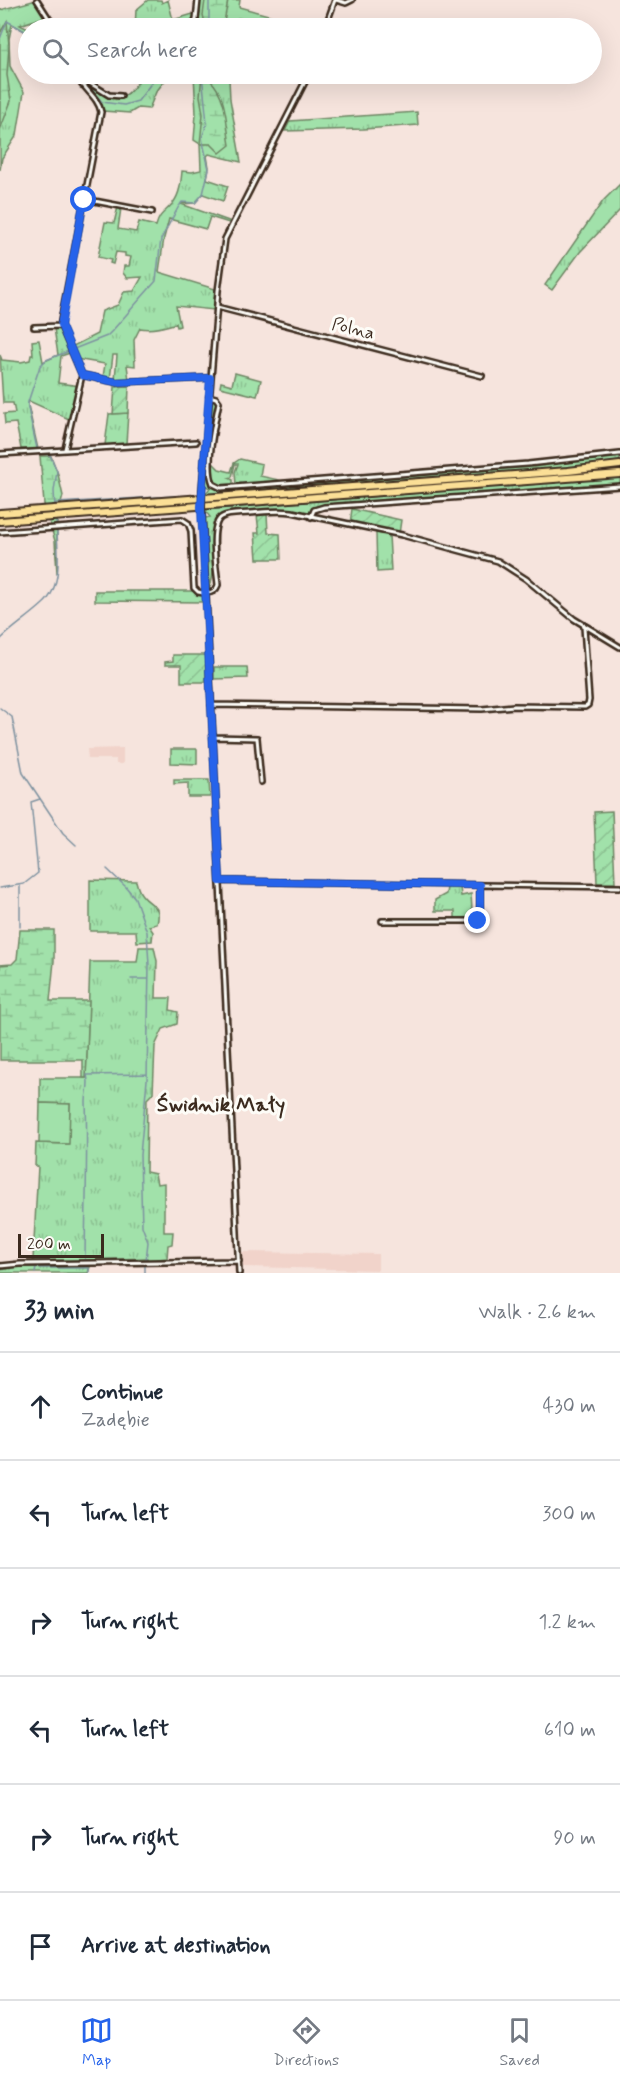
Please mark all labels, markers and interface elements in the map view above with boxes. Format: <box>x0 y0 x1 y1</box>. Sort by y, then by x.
search box <box>18 18 602 84</box>
icon: search <box>39 35 72 68</box>
text: Search here <box>87 37 198 65</box>
route start <box>70 186 96 212</box>
street label: Polna <box>329 312 377 346</box>
route end <box>464 907 490 933</box>
district label: Świdnik Mały <box>157 1091 285 1119</box>
scale bar <box>18 1231 104 1258</box>
text: 200 m <box>27 1234 71 1255</box>
text: 33 min <box>24 1295 95 1329</box>
text: Walk · 2.6 km <box>479 1299 596 1326</box>
text: Continue <box>81 1379 163 1407</box>
icon: ahead <box>24 1390 57 1423</box>
text: 430 m <box>543 1393 596 1420</box>
text: Zadębie <box>81 1407 150 1434</box>
icon: left <box>24 1498 57 1531</box>
text: Turn left <box>81 1500 169 1528</box>
text: 300 m <box>542 1501 596 1528</box>
icon: right <box>24 1606 57 1639</box>
text: Turn right <box>81 1608 179 1636</box>
text: 1.2 km <box>539 1609 596 1636</box>
icon: left <box>24 1714 57 1747</box>
text: Turn left <box>81 1716 169 1744</box>
text: 610 m <box>544 1717 596 1744</box>
icon: right <box>24 1822 57 1855</box>
text: Turn right <box>81 1824 179 1852</box>
text: 90 m <box>553 1825 596 1852</box>
icon: arrive <box>24 1930 57 1963</box>
text: Arrive at destination <box>81 1932 271 1960</box>
tab: Map <box>80 2014 113 2071</box>
tab: Directions <box>273 2014 339 2071</box>
tab: Saved <box>499 2014 540 2071</box>

